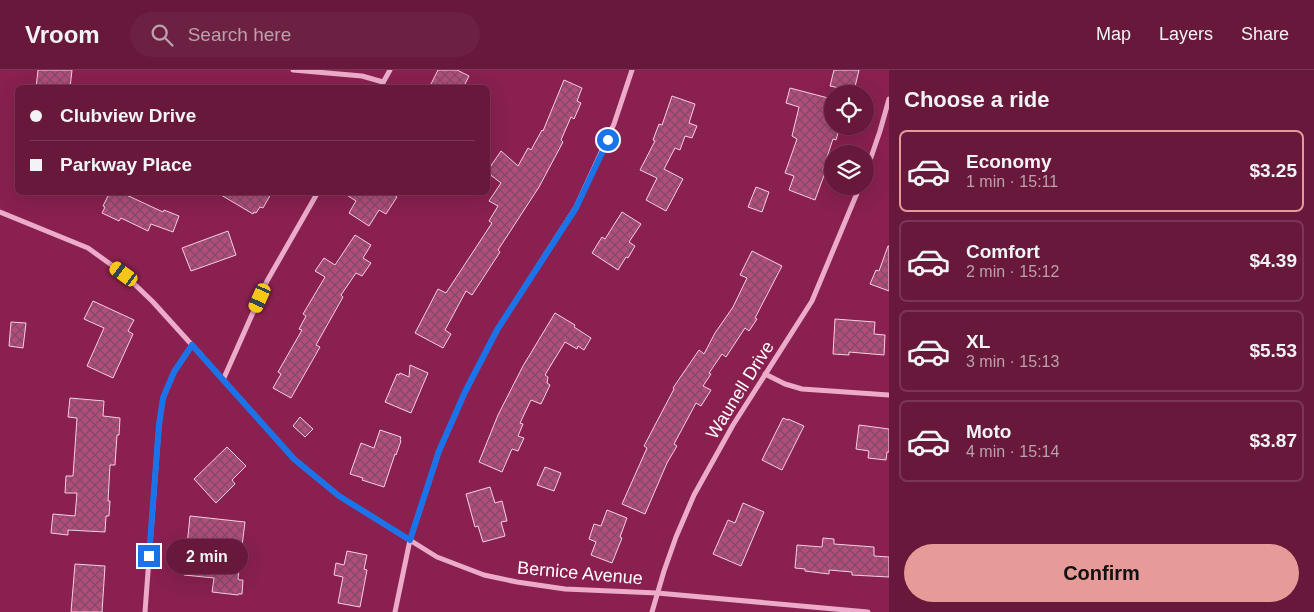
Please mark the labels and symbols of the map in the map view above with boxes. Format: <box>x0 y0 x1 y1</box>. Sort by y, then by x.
route start <box>597 129 619 151</box>
car <box>107 259 140 289</box>
car <box>247 281 272 315</box>
street label: Waunell Drive <box>702 337 778 443</box>
callout: 2 min <box>166 538 249 574</box>
route end <box>138 545 160 567</box>
street label: Bernice Avenue <box>516 558 644 588</box>

